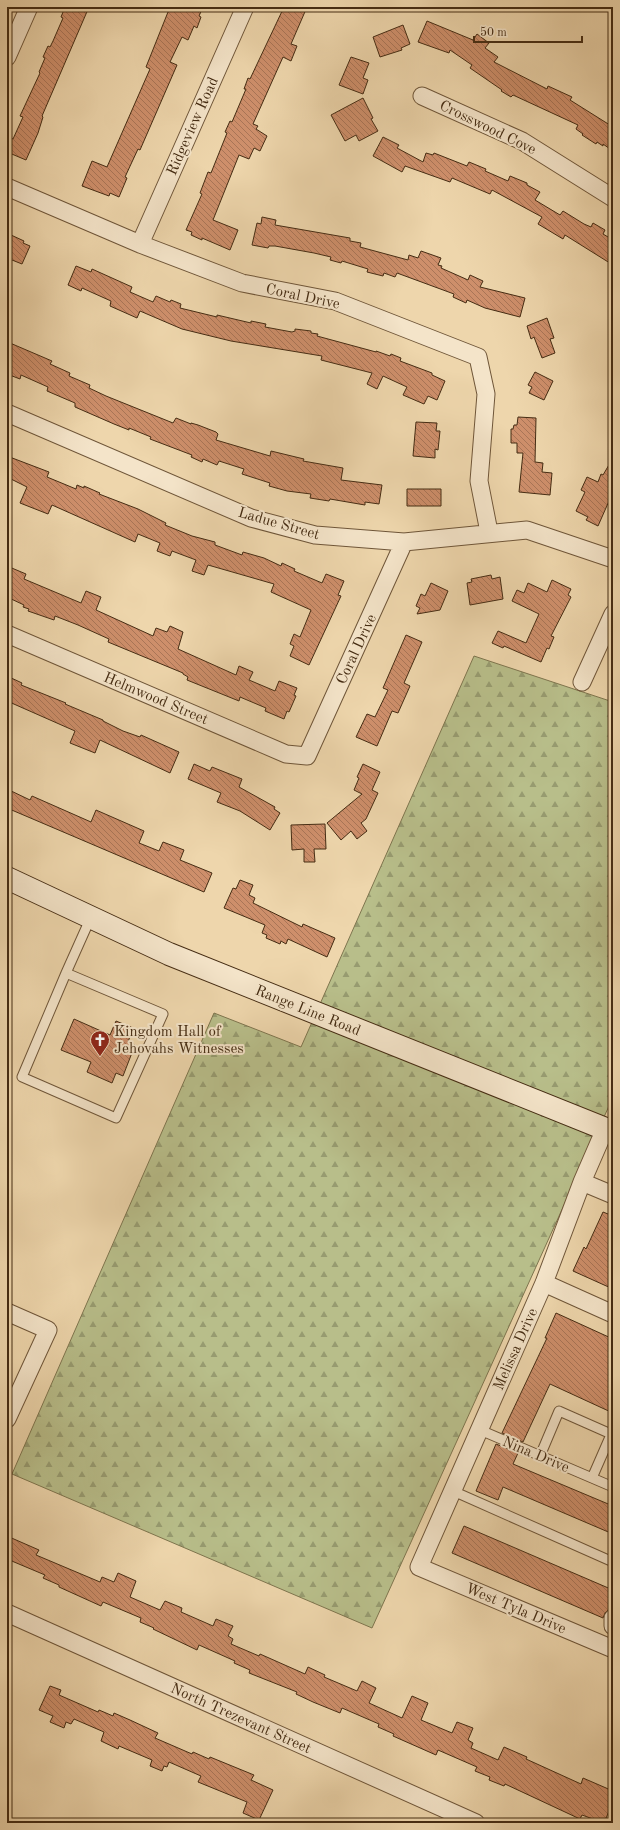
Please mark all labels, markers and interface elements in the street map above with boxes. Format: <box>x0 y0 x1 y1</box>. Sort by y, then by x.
scale bar <box>474 18 582 44</box>
text: 50 m <box>480 26 507 39</box>
street label: Ridgeview Road <box>165 75 222 178</box>
street label: Crosswood Cove <box>437 98 538 158</box>
street label: Coral Drive <box>264 282 341 313</box>
street label: Ladue Street <box>236 506 321 543</box>
street label: Coral Drive <box>335 612 380 687</box>
street label: Helmwood Street <box>101 671 210 728</box>
street label: Range Line Road <box>253 983 362 1039</box>
place label: Kingdom Hall of Jehovahs Witnesses <box>114 1025 244 1057</box>
church icon: Kingdom Hall of Jehovahs Witnesses <box>89 1029 111 1057</box>
street label: Melissa Drive <box>492 1306 541 1393</box>
street label: Nina Drive <box>500 1435 571 1476</box>
street label: West Tyla Drive <box>463 1581 568 1637</box>
street label: North Trezevant Street <box>168 1682 313 1757</box>

